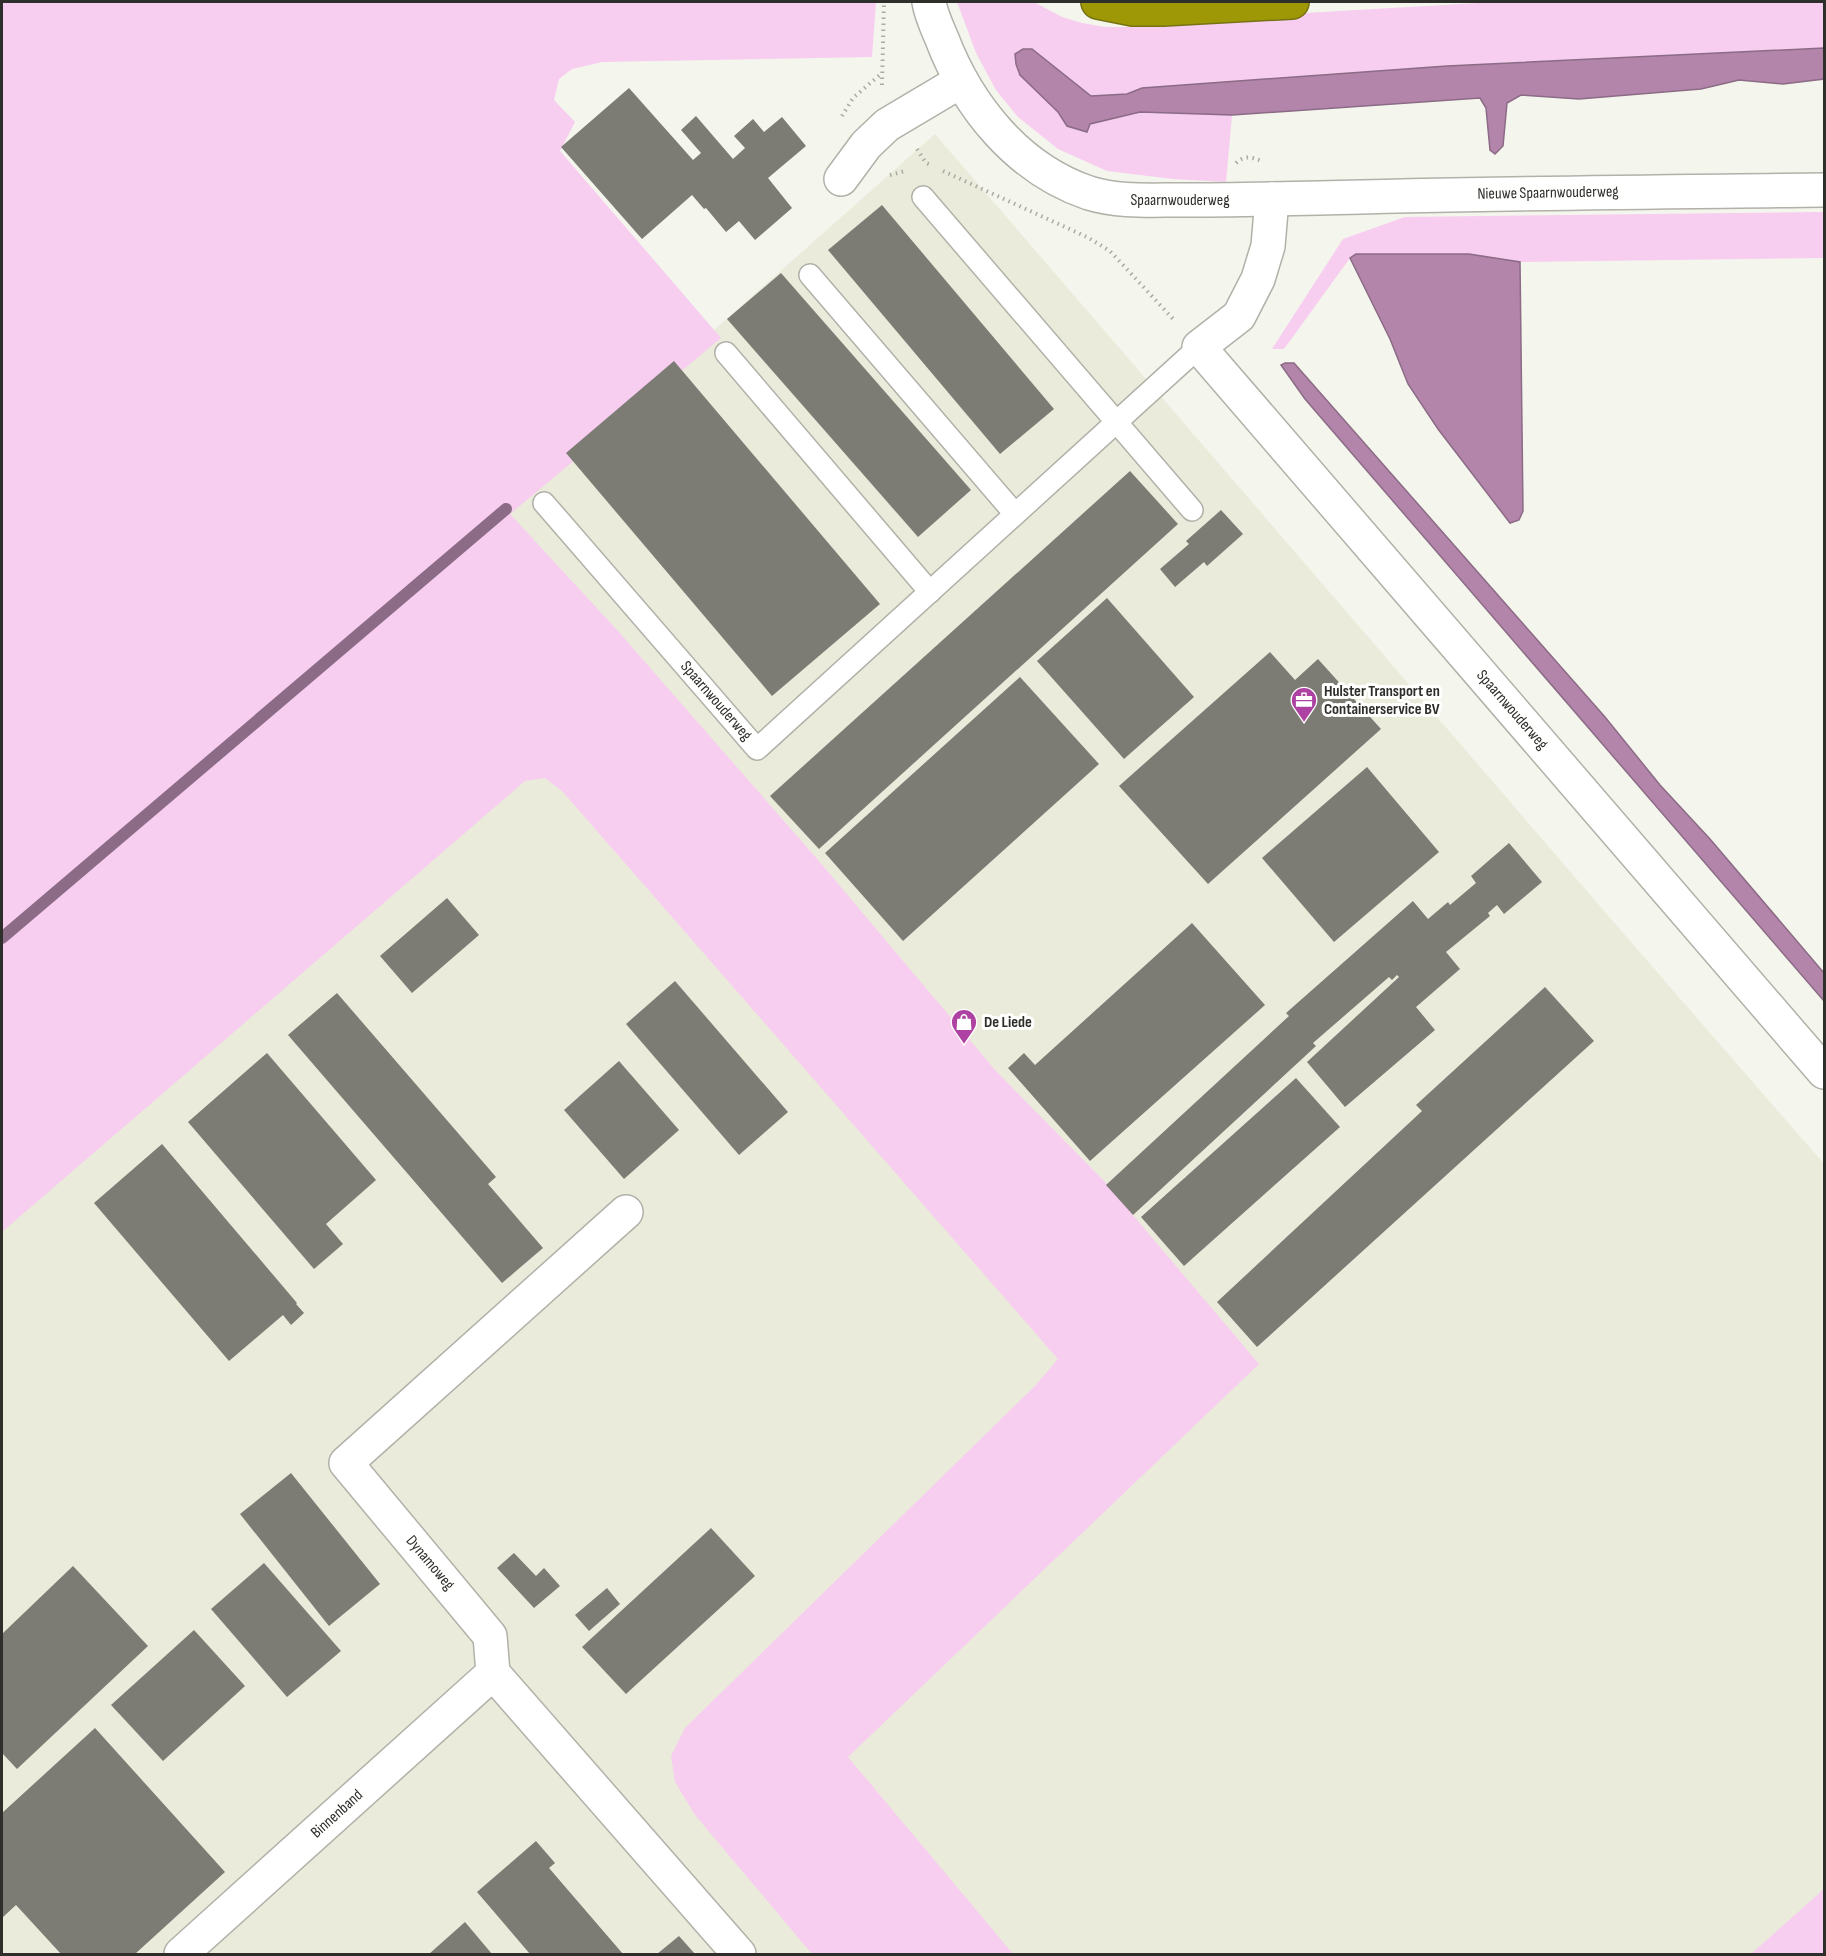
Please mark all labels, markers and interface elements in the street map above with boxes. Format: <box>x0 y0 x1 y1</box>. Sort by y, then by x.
street label: Nieuwe Spaarnwouderweg <box>1477 182 1619 204</box>
street label: Spaarnwouderweg <box>1130 191 1230 210</box>
street label: Spaarnwouderweg <box>676 657 756 745</box>
street label: Spaarnwouderweg <box>1472 666 1552 754</box>
place label: Hulster Transport en Containerservice BV <box>1324 682 1440 719</box>
office icon: Hulster Transport en Containerservice BV <box>1289 685 1319 723</box>
shop icon: De Liede <box>949 1007 979 1045</box>
place label: De Liede <box>984 1013 1032 1032</box>
street label: Dynamoweg <box>402 1532 458 1594</box>
street label: Binnenband <box>307 1786 367 1842</box>

